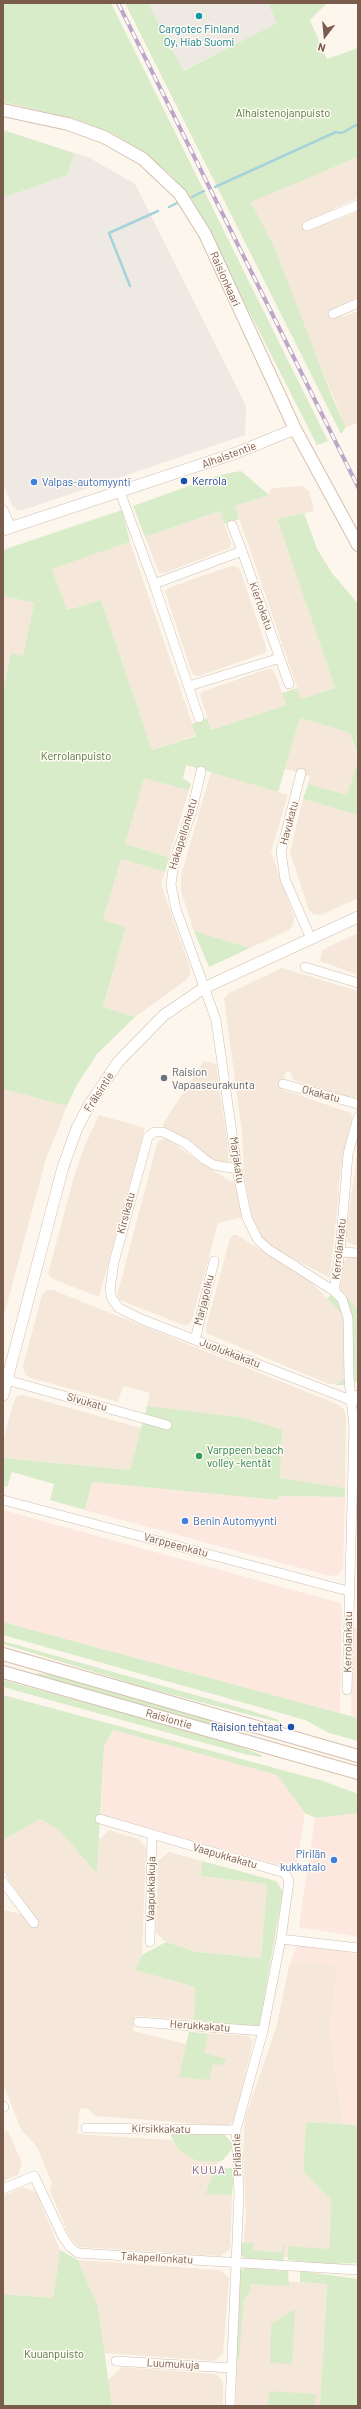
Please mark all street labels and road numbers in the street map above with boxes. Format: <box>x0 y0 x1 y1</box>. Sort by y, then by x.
street label: Raisionkaari <box>207 250 243 308</box>
street label: Alhaistentie <box>200 439 258 471</box>
street label: Kiertokatu <box>246 580 276 632</box>
street label: Hakapellonkatu <box>166 797 200 871</box>
street label: Havukatu <box>277 800 301 846</box>
street label: Frälsintie <box>81 1070 117 1114</box>
street label: Okakatu <box>301 1083 341 1105</box>
street label: Marjakatu <box>227 1136 247 1184</box>
street label: Kirsikatu <box>114 1191 138 1235</box>
street label: Kerrolankatu <box>329 1218 349 1280</box>
street label: Marjapolku <box>191 1273 217 1327</box>
street label: Juolukkakatu <box>198 1335 262 1371</box>
street label: Sivukatu <box>65 1390 109 1414</box>
street label: Varppeenkatu <box>142 1530 210 1560</box>
street label: Kerrolankatu <box>341 1611 355 1673</box>
street label: Raisiontie <box>144 1706 194 1732</box>
street label: Vaapukkakatu <box>191 1840 259 1872</box>
street label: Vaapukkakuja <box>144 1856 158 1922</box>
street label: Herukkakatu <box>169 2017 231 2035</box>
street label: Kirsikkakatu <box>131 2122 191 2136</box>
street label: Piriläntie <box>230 2133 244 2177</box>
street label: Takapellonkatu <box>120 2250 194 2266</box>
street label: Luumukuja <box>146 2356 200 2372</box>

